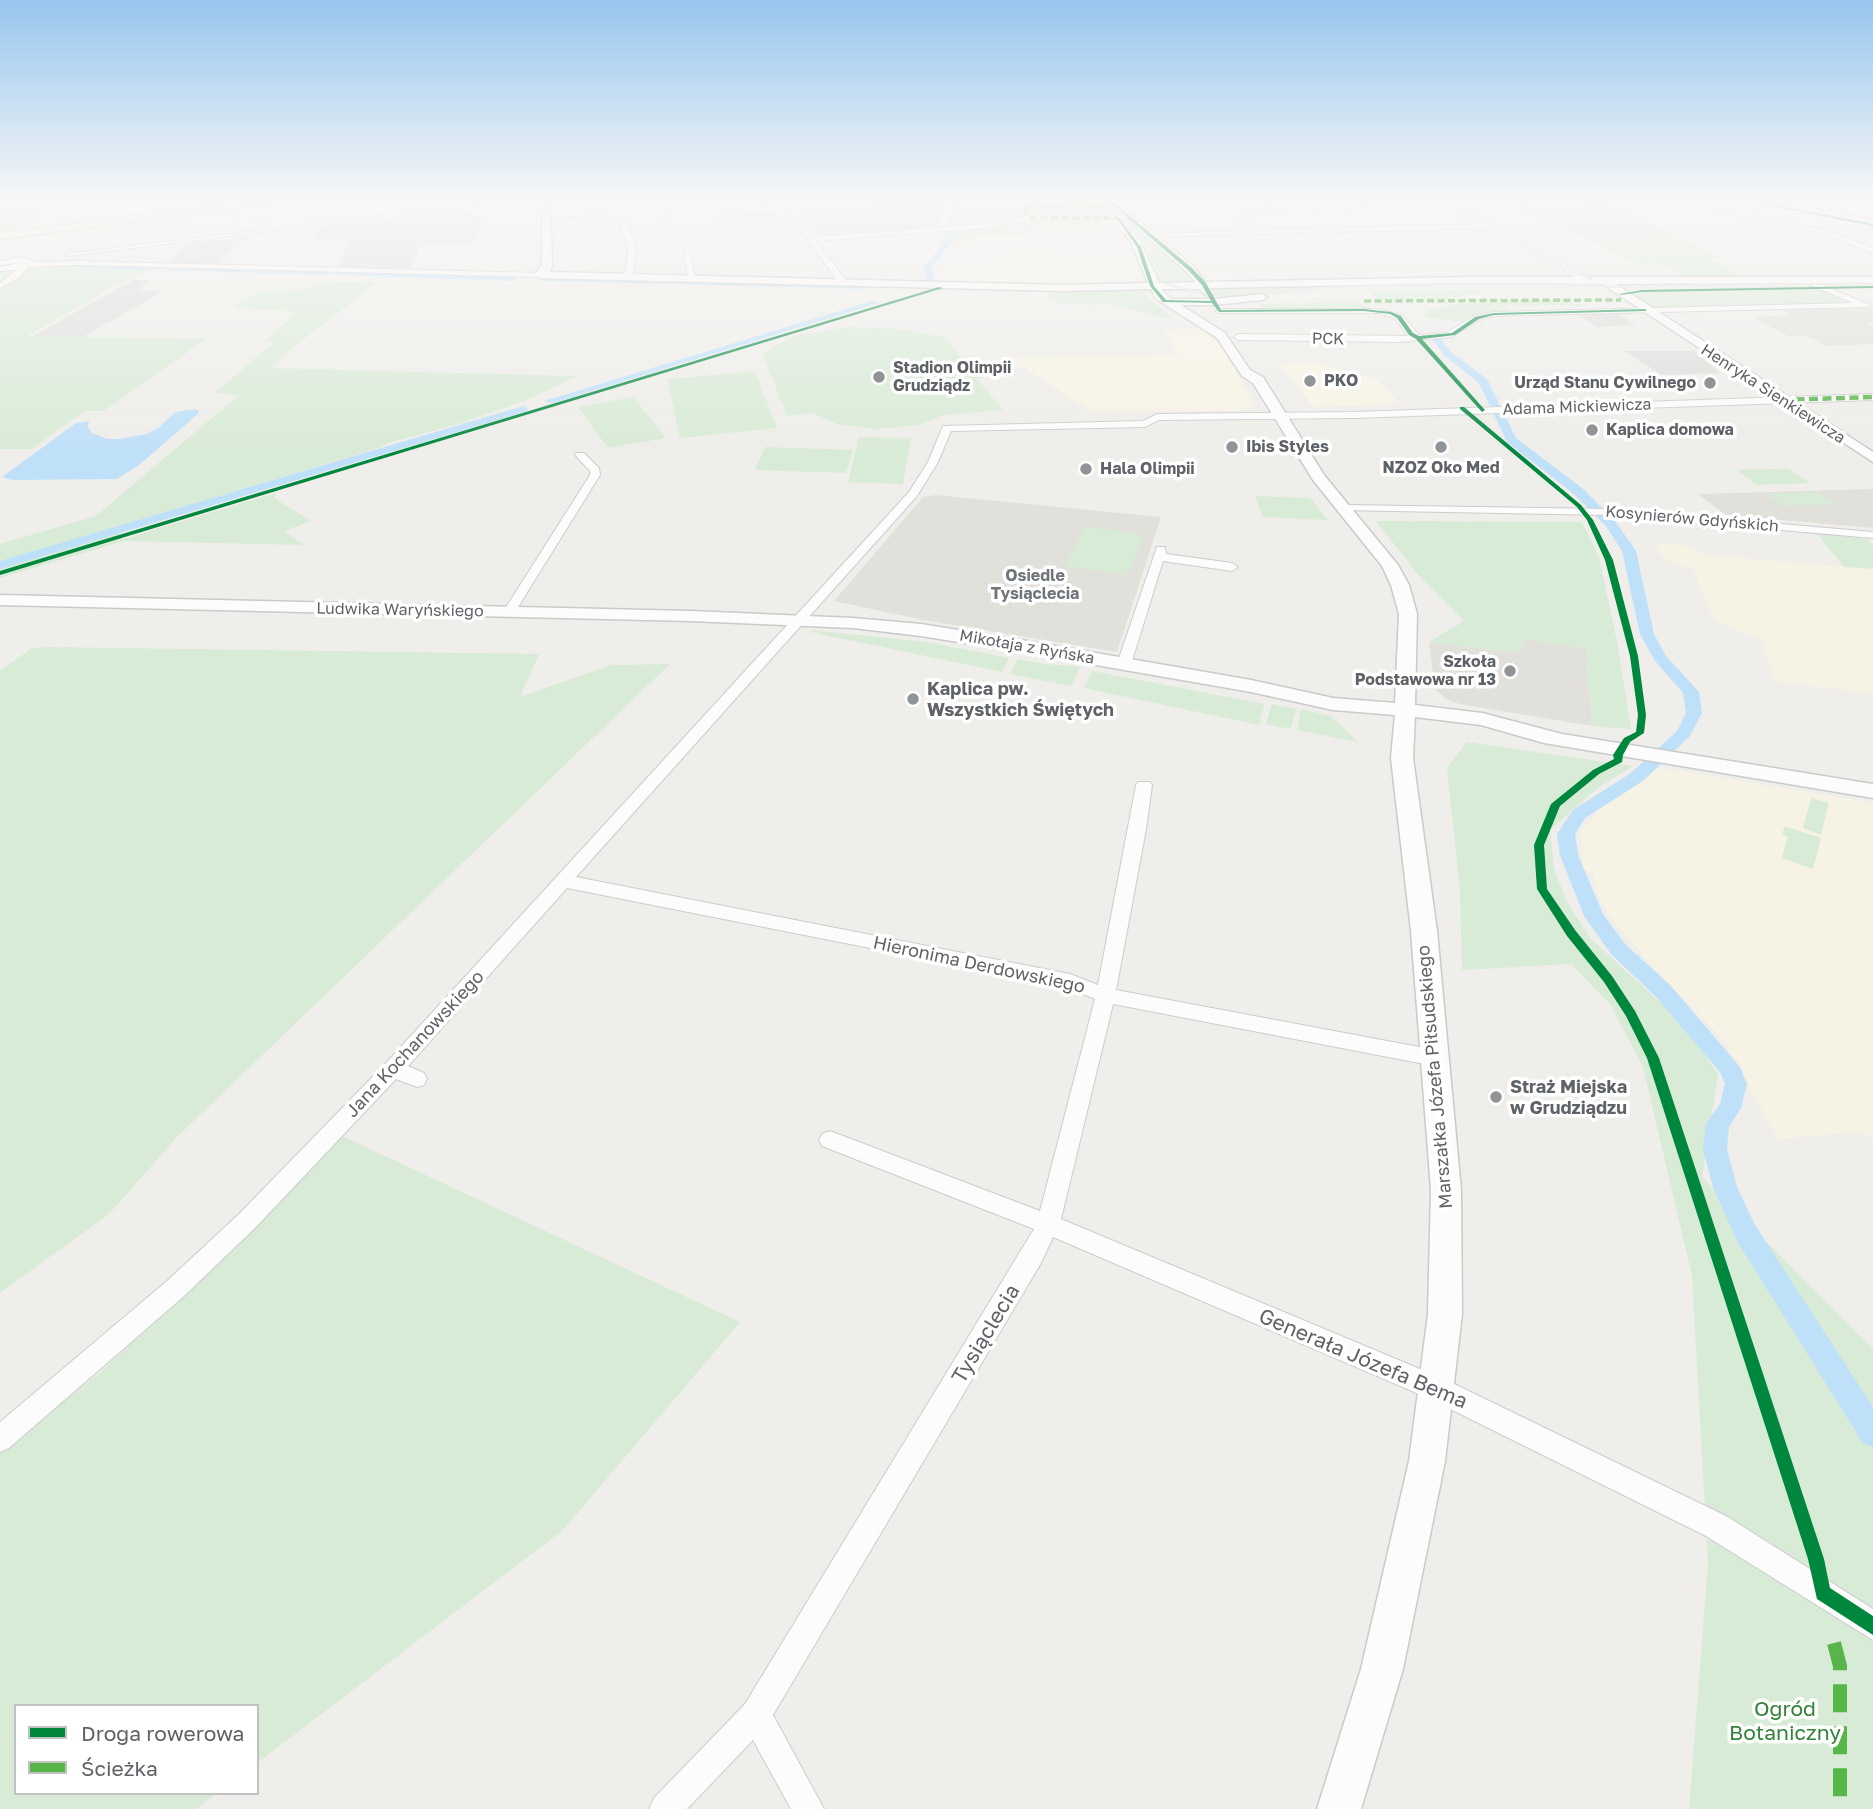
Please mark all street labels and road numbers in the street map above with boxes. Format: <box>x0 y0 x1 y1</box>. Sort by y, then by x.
street label: PCK <box>1312 329 1344 349</box>
street label: Henryka Sienkiewicza <box>1697 340 1849 448</box>
street label: Adama Mickiewicza <box>1502 395 1652 419</box>
street label: Kosynierów Gdyńskich <box>1605 502 1779 536</box>
street label: Ludwika Waryńskiego <box>316 599 484 621</box>
street label: Mikołaja z Ryńska <box>958 626 1096 668</box>
street label: Hieronima Derdowskiego <box>871 932 1087 998</box>
street label: Marszałka Józefa Piłsudskiego <box>1413 944 1457 1210</box>
street label: Jana Kochanowskiego <box>341 966 489 1122</box>
street label: Tysiąclecia <box>947 1280 1025 1388</box>
street label: Generała Józefa Bema <box>1255 1304 1471 1414</box>

